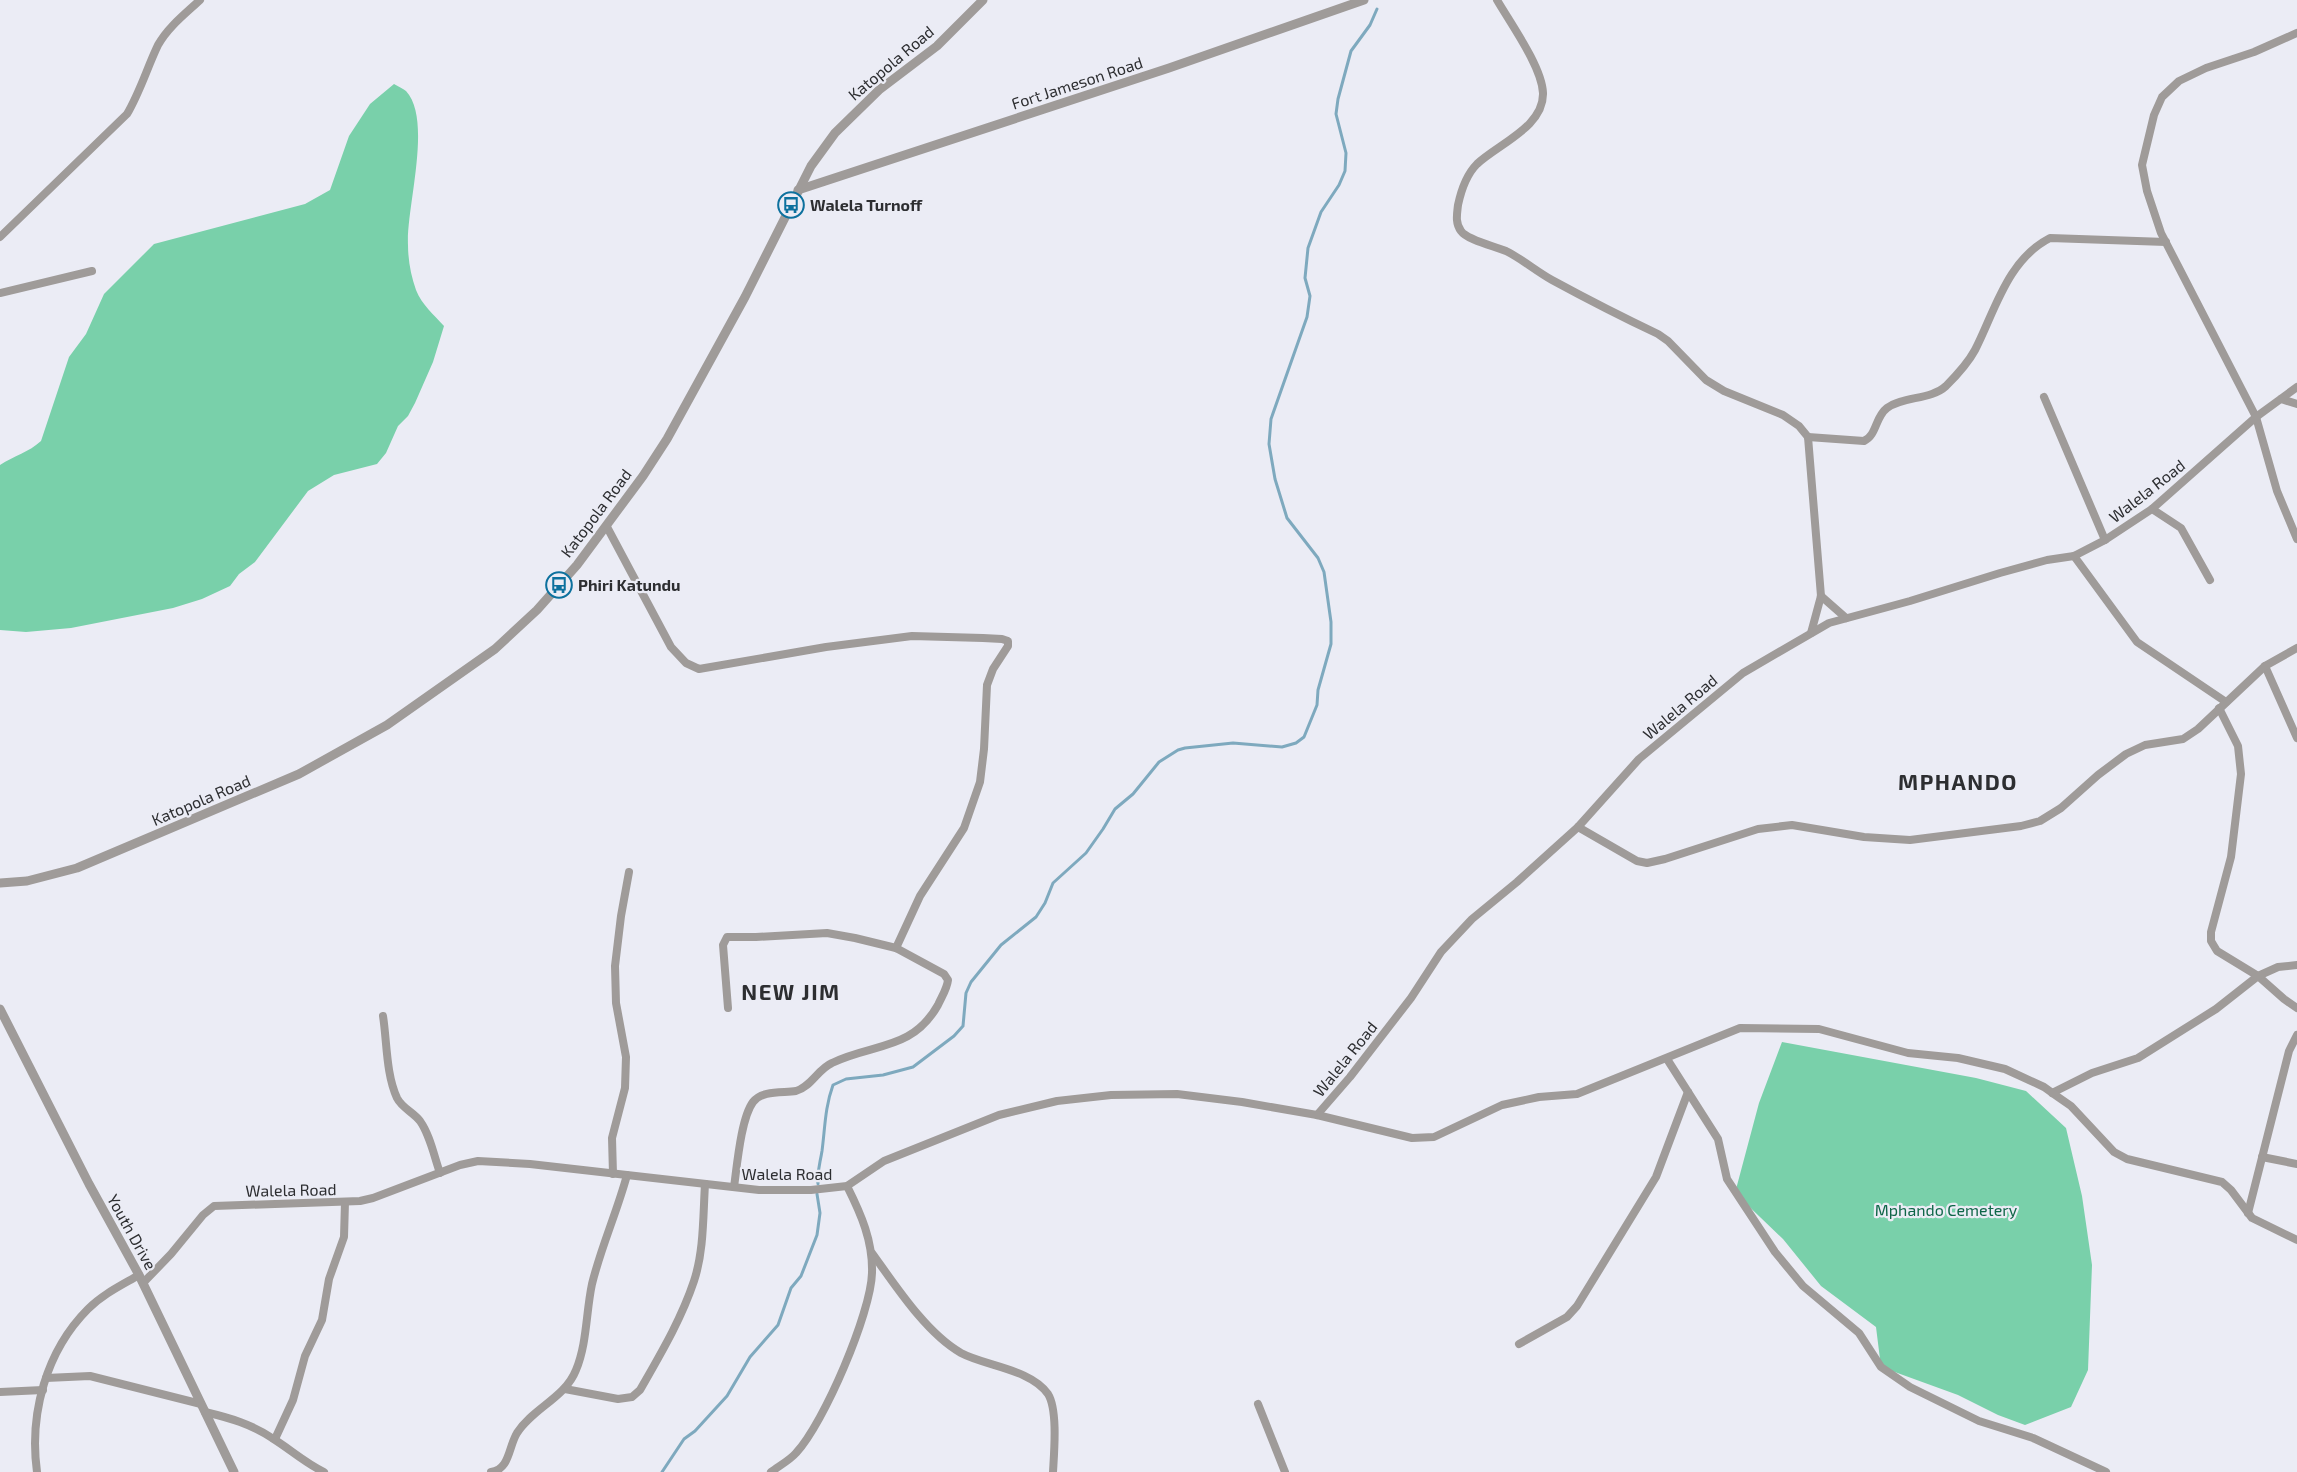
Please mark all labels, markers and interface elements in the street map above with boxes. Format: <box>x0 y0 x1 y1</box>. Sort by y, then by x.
street label: Katopola Road <box>844 21 937 104</box>
street label: Fort Jameson Road <box>1009 52 1145 113</box>
bus stop icon: Walela Turnoff <box>776 190 806 220</box>
place label: Walela Turnoff <box>810 195 923 214</box>
street label: Walela Road <box>2105 455 2188 526</box>
street label: Katopola Road <box>556 465 635 561</box>
bus stop icon: Phiri Katundu <box>544 570 574 600</box>
place label: Phiri Katundu <box>578 575 681 594</box>
street label: Walela Road <box>1639 670 1721 743</box>
district label: MPHANDO <box>1898 768 2018 794</box>
street label: Katopola Road <box>148 770 253 829</box>
district label: NEW JIM <box>741 978 841 1004</box>
street label: Walela Road <box>1309 1017 1381 1100</box>
street label: Walela Road <box>741 1164 833 1183</box>
street label: Walela Road <box>245 1179 337 1200</box>
street label: Youth Drive <box>104 1191 161 1273</box>
park label: Mphando Cemetery <box>1875 1200 2018 1219</box>

